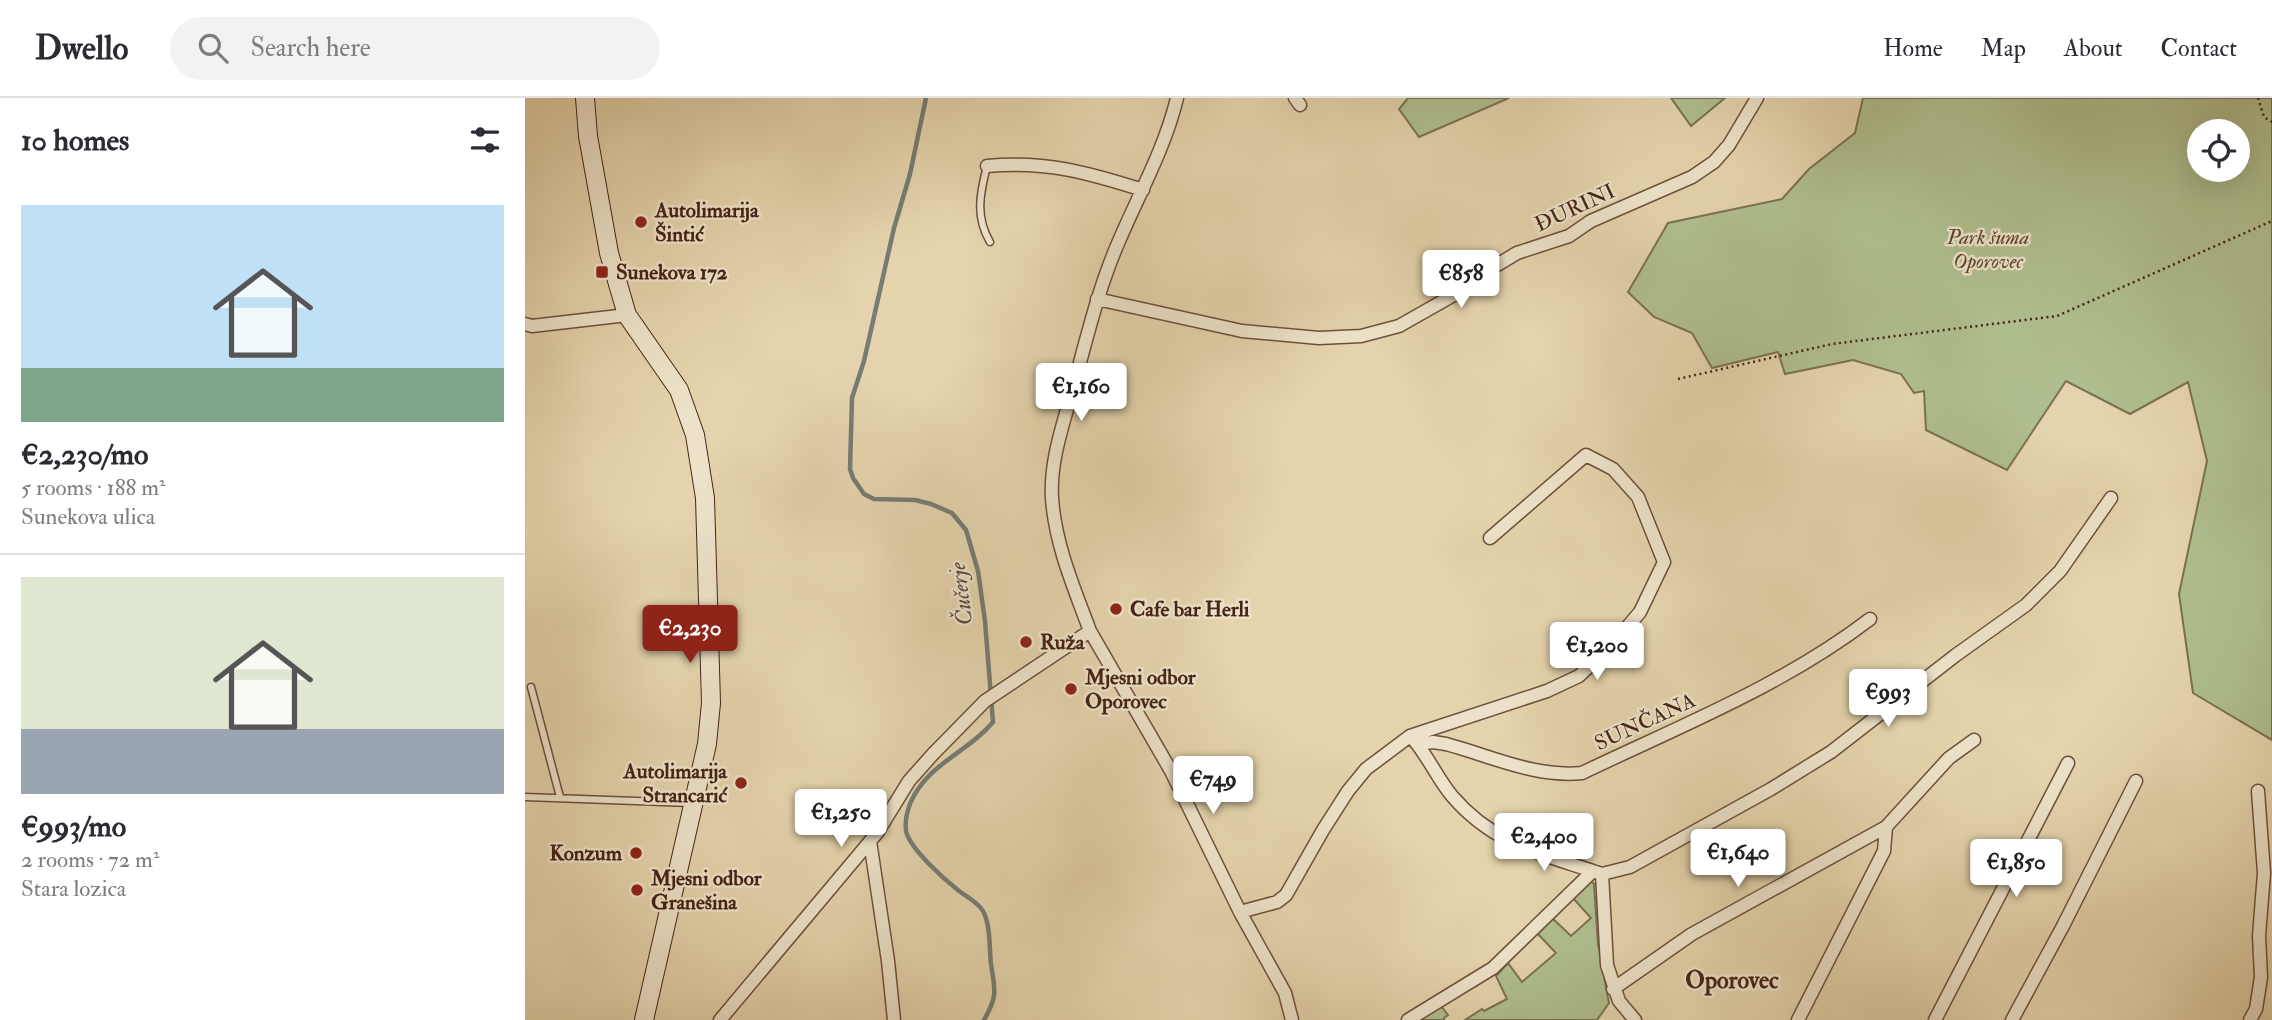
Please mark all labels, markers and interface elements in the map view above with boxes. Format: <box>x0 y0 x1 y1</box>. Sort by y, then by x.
search box <box>170 17 660 80</box>
text: Dwello <box>35 28 128 69</box>
icon: search <box>194 29 232 67</box>
text: Search here <box>250 32 371 64</box>
text: Home <box>1883 33 1943 64</box>
text: Map <box>1981 33 2026 64</box>
text: About <box>2064 33 2123 64</box>
text: Contact <box>2161 33 2237 64</box>
map controls <box>2187 119 2250 182</box>
button: locate <box>2187 119 2250 182</box>
icon: filters <box>466 121 504 159</box>
text: 10 homes <box>21 122 129 159</box>
street label: ĐURINI <box>1531 178 1619 238</box>
place label: Autolimarija Šintić <box>654 197 760 248</box>
marker: Autolimarija Šintić <box>633 214 649 230</box>
park label: Park šuma Oporovec <box>1946 224 2030 275</box>
icon: home <box>200 250 326 376</box>
pin: €858 <box>1420 250 1502 310</box>
text: €858 <box>1438 258 1484 287</box>
place label: Sunekova 172 <box>616 259 728 286</box>
marker: Sunekova 172 <box>594 264 610 280</box>
pin: €1,160 <box>1024 364 1138 423</box>
text: €1,160 <box>1052 371 1110 400</box>
text: €2,230/mo <box>21 436 148 473</box>
text: 5 rooms · 188 m² <box>21 473 165 502</box>
text: Sunekova ulica <box>21 502 155 531</box>
water label: Čučerje <box>943 561 979 627</box>
place label: Cafe bar Herli <box>1130 596 1250 623</box>
marker: Cafe bar Herli <box>1108 601 1124 617</box>
pin: €2,230 <box>633 606 747 665</box>
text: €2,230 <box>659 613 721 642</box>
icon: home <box>200 622 326 748</box>
pin: €1,200 <box>1540 622 1654 682</box>
place label: Ruža <box>1040 629 1086 656</box>
text: €1,200 <box>1566 630 1628 659</box>
marker: Ruža <box>1018 634 1034 650</box>
place label: Mjesni odbor Oporovec <box>1084 664 1197 715</box>
pin: €993 <box>1847 670 1929 729</box>
text: €993 <box>1865 677 1911 706</box>
marker: Mjesni odbor Oporovec <box>1063 681 1079 697</box>
street label: SUNČANA <box>1590 687 1700 757</box>
pin: €749 <box>1172 756 1254 816</box>
place label: Autolimarija Strancarić <box>622 758 729 809</box>
text: €749 <box>1189 764 1237 793</box>
marker: Autolimarija Strancarić <box>733 775 749 791</box>
pin: €1,250 <box>784 790 898 849</box>
text: €1,250 <box>811 797 871 826</box>
text: €993/mo <box>21 808 126 845</box>
pin: €2,400 <box>1487 814 1601 873</box>
text: €2,400 <box>1510 821 1578 850</box>
pin: €1,640 <box>1681 830 1795 889</box>
text: €1,640 <box>1707 837 1769 866</box>
place label: Konzum <box>549 840 623 867</box>
pin: €1,850 <box>1959 840 2073 899</box>
text: 2 rooms · 72 m² <box>21 845 159 874</box>
marker: Konzum <box>628 845 644 861</box>
text: €1,850 <box>1986 847 2046 876</box>
place label: Mjesni odbor Granešina <box>650 865 763 916</box>
text: Stara lozica <box>21 874 126 903</box>
marker: Mjesni odbor Granešina <box>629 882 645 898</box>
district label: Oporovec <box>1685 965 1779 996</box>

